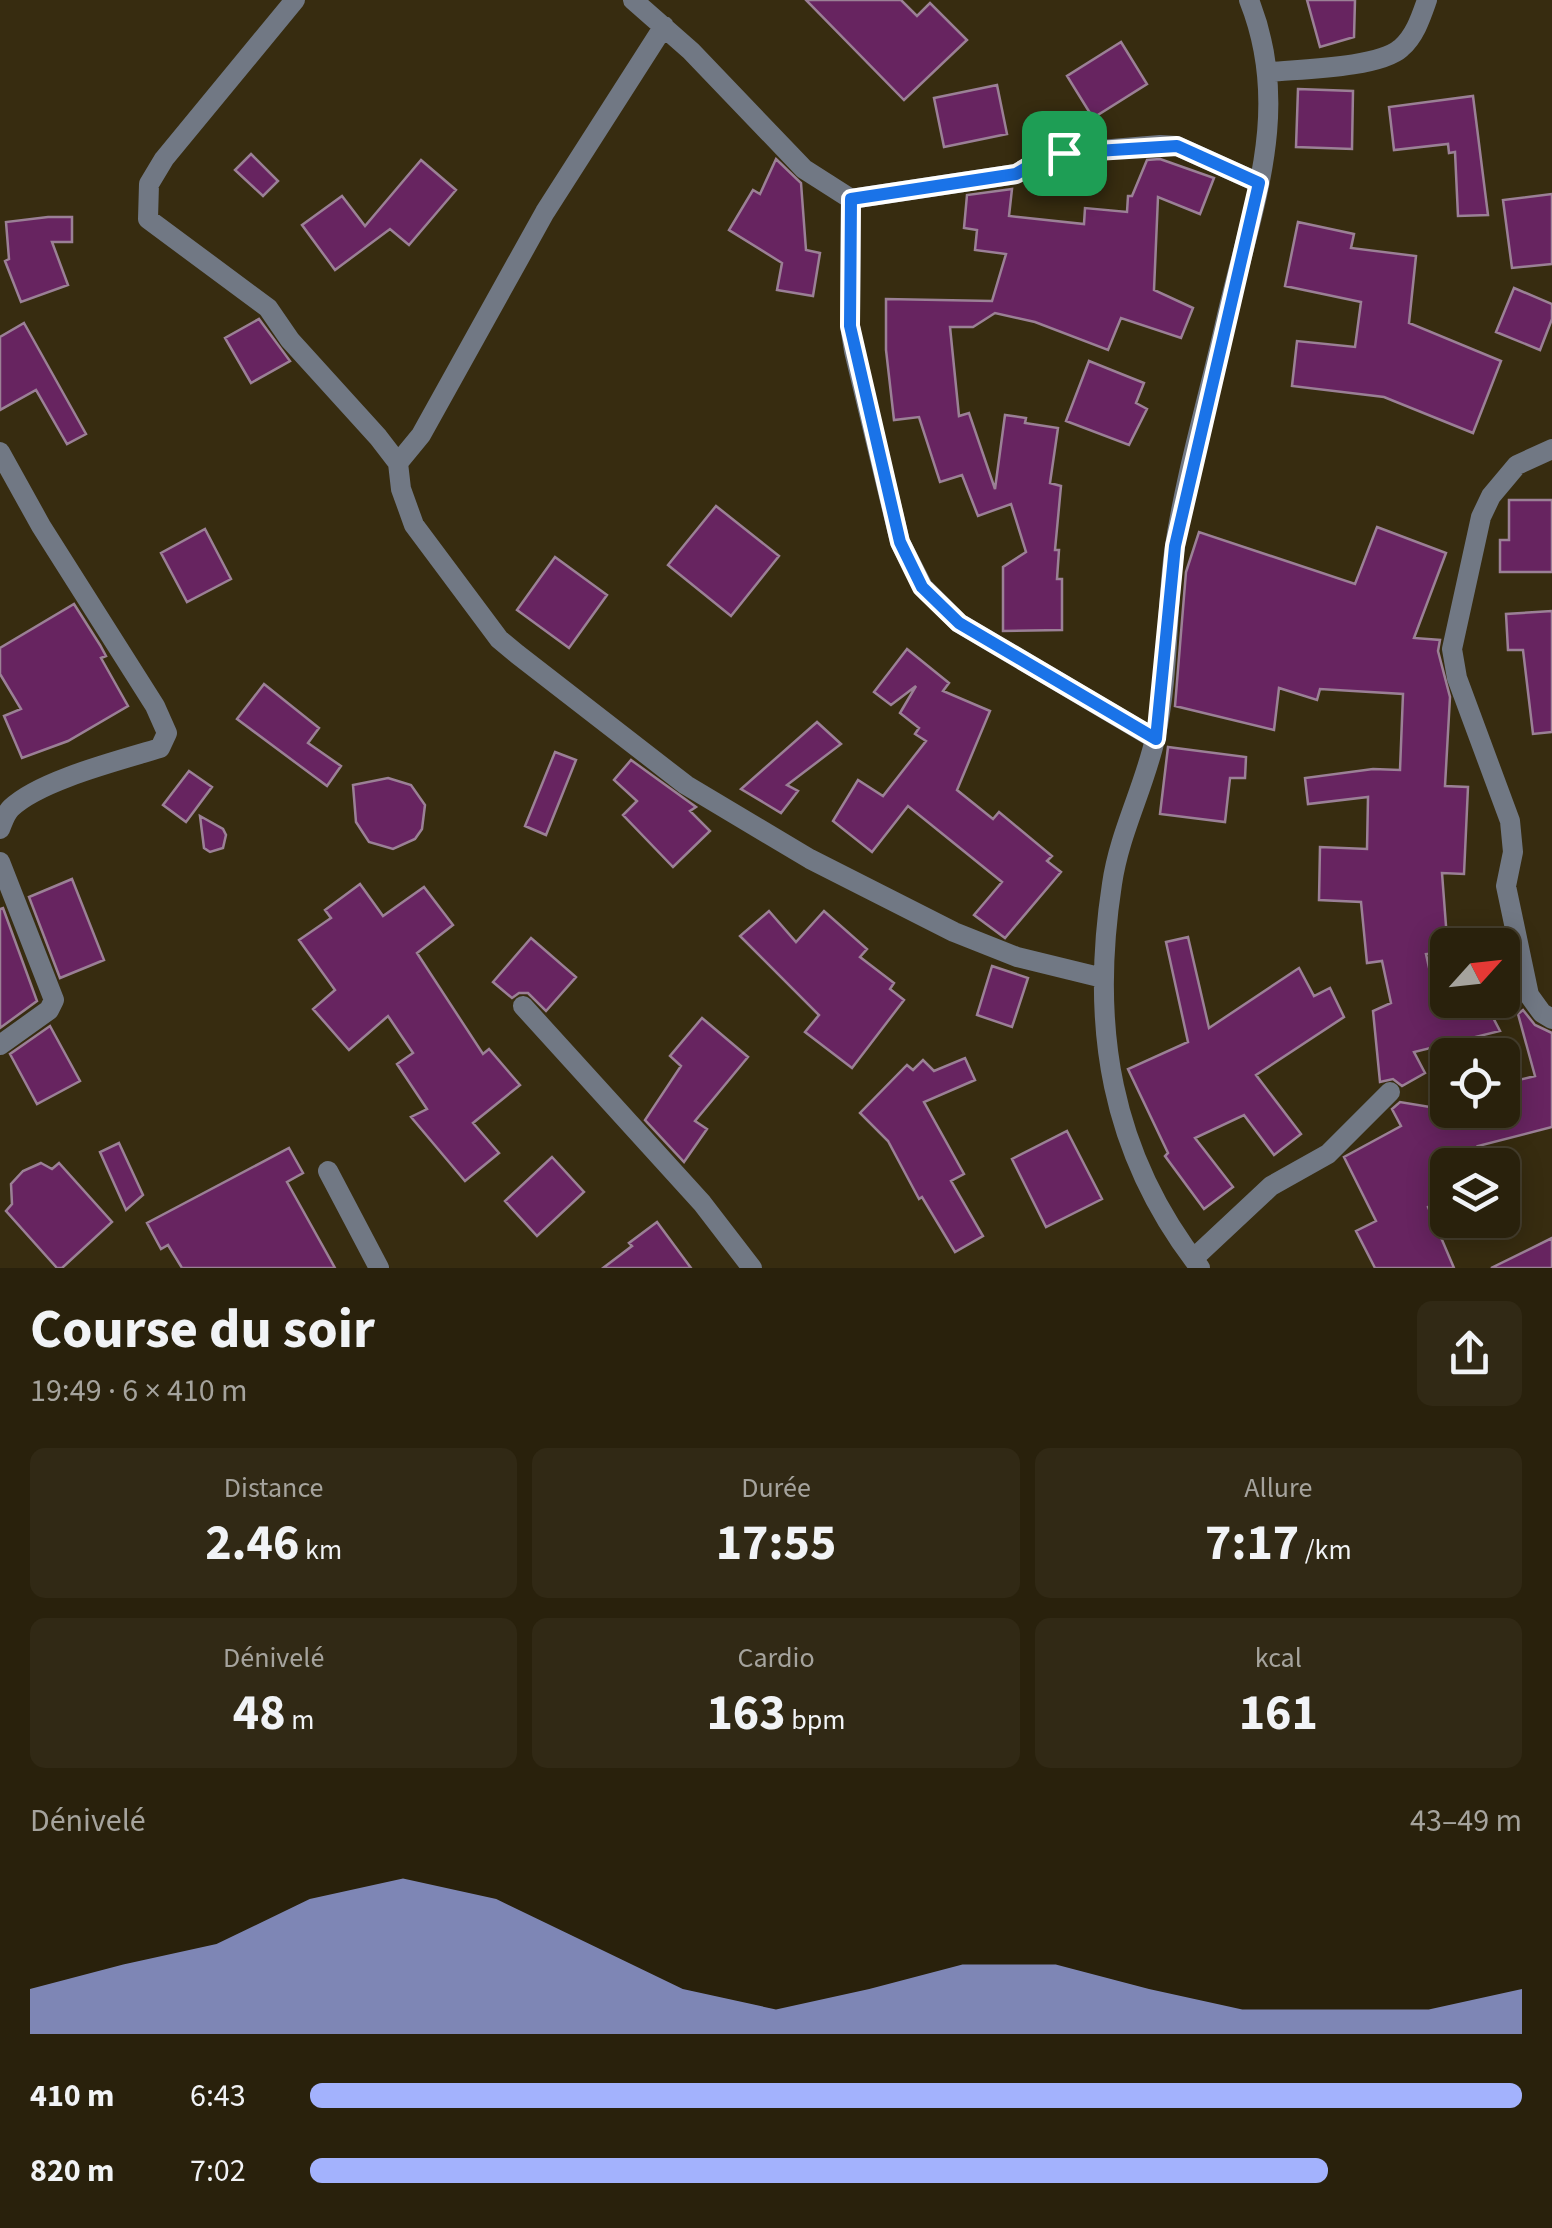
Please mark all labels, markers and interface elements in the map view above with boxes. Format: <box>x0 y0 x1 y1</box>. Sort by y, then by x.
pin <box>1022 111 1107 196</box>
icon: arrive <box>1037 126 1092 181</box>
north arrow <box>1430 928 1520 1018</box>
map controls <box>1430 928 1520 1238</box>
button: locate <box>1430 1038 1520 1128</box>
button: layers <box>1430 1148 1520 1238</box>
text: Course du soir <box>30 1291 375 1369</box>
button: share <box>1417 1301 1522 1406</box>
text: 19:49 · 6 × 410 m <box>30 1368 248 1414</box>
text: Distance <box>224 1468 323 1508</box>
text: Durée <box>741 1468 811 1508</box>
text: Allure <box>1244 1468 1312 1508</box>
text: 2.46 <box>205 1508 299 1579</box>
text: 17:55 <box>716 1508 836 1579</box>
text: 7:17 <box>1205 1508 1299 1579</box>
text: km <box>299 1530 342 1570</box>
text: /km <box>1299 1530 1352 1570</box>
text: Dénivelé <box>223 1638 324 1678</box>
text: Cardio <box>737 1638 815 1678</box>
text: kcal <box>1255 1638 1302 1678</box>
text: 48 <box>233 1678 286 1749</box>
text: 163 <box>706 1678 786 1749</box>
text: 161 <box>1239 1678 1318 1749</box>
text: m <box>286 1700 314 1740</box>
text: bpm <box>786 1700 846 1740</box>
text: Dénivelé <box>30 1798 146 1844</box>
text: 43–49 m <box>1410 1798 1522 1844</box>
text: 410 m <box>30 2073 115 2119</box>
text: 6:43 <box>190 2073 246 2119</box>
text: 820 m <box>30 2148 115 2194</box>
text: 7:02 <box>190 2148 246 2194</box>

